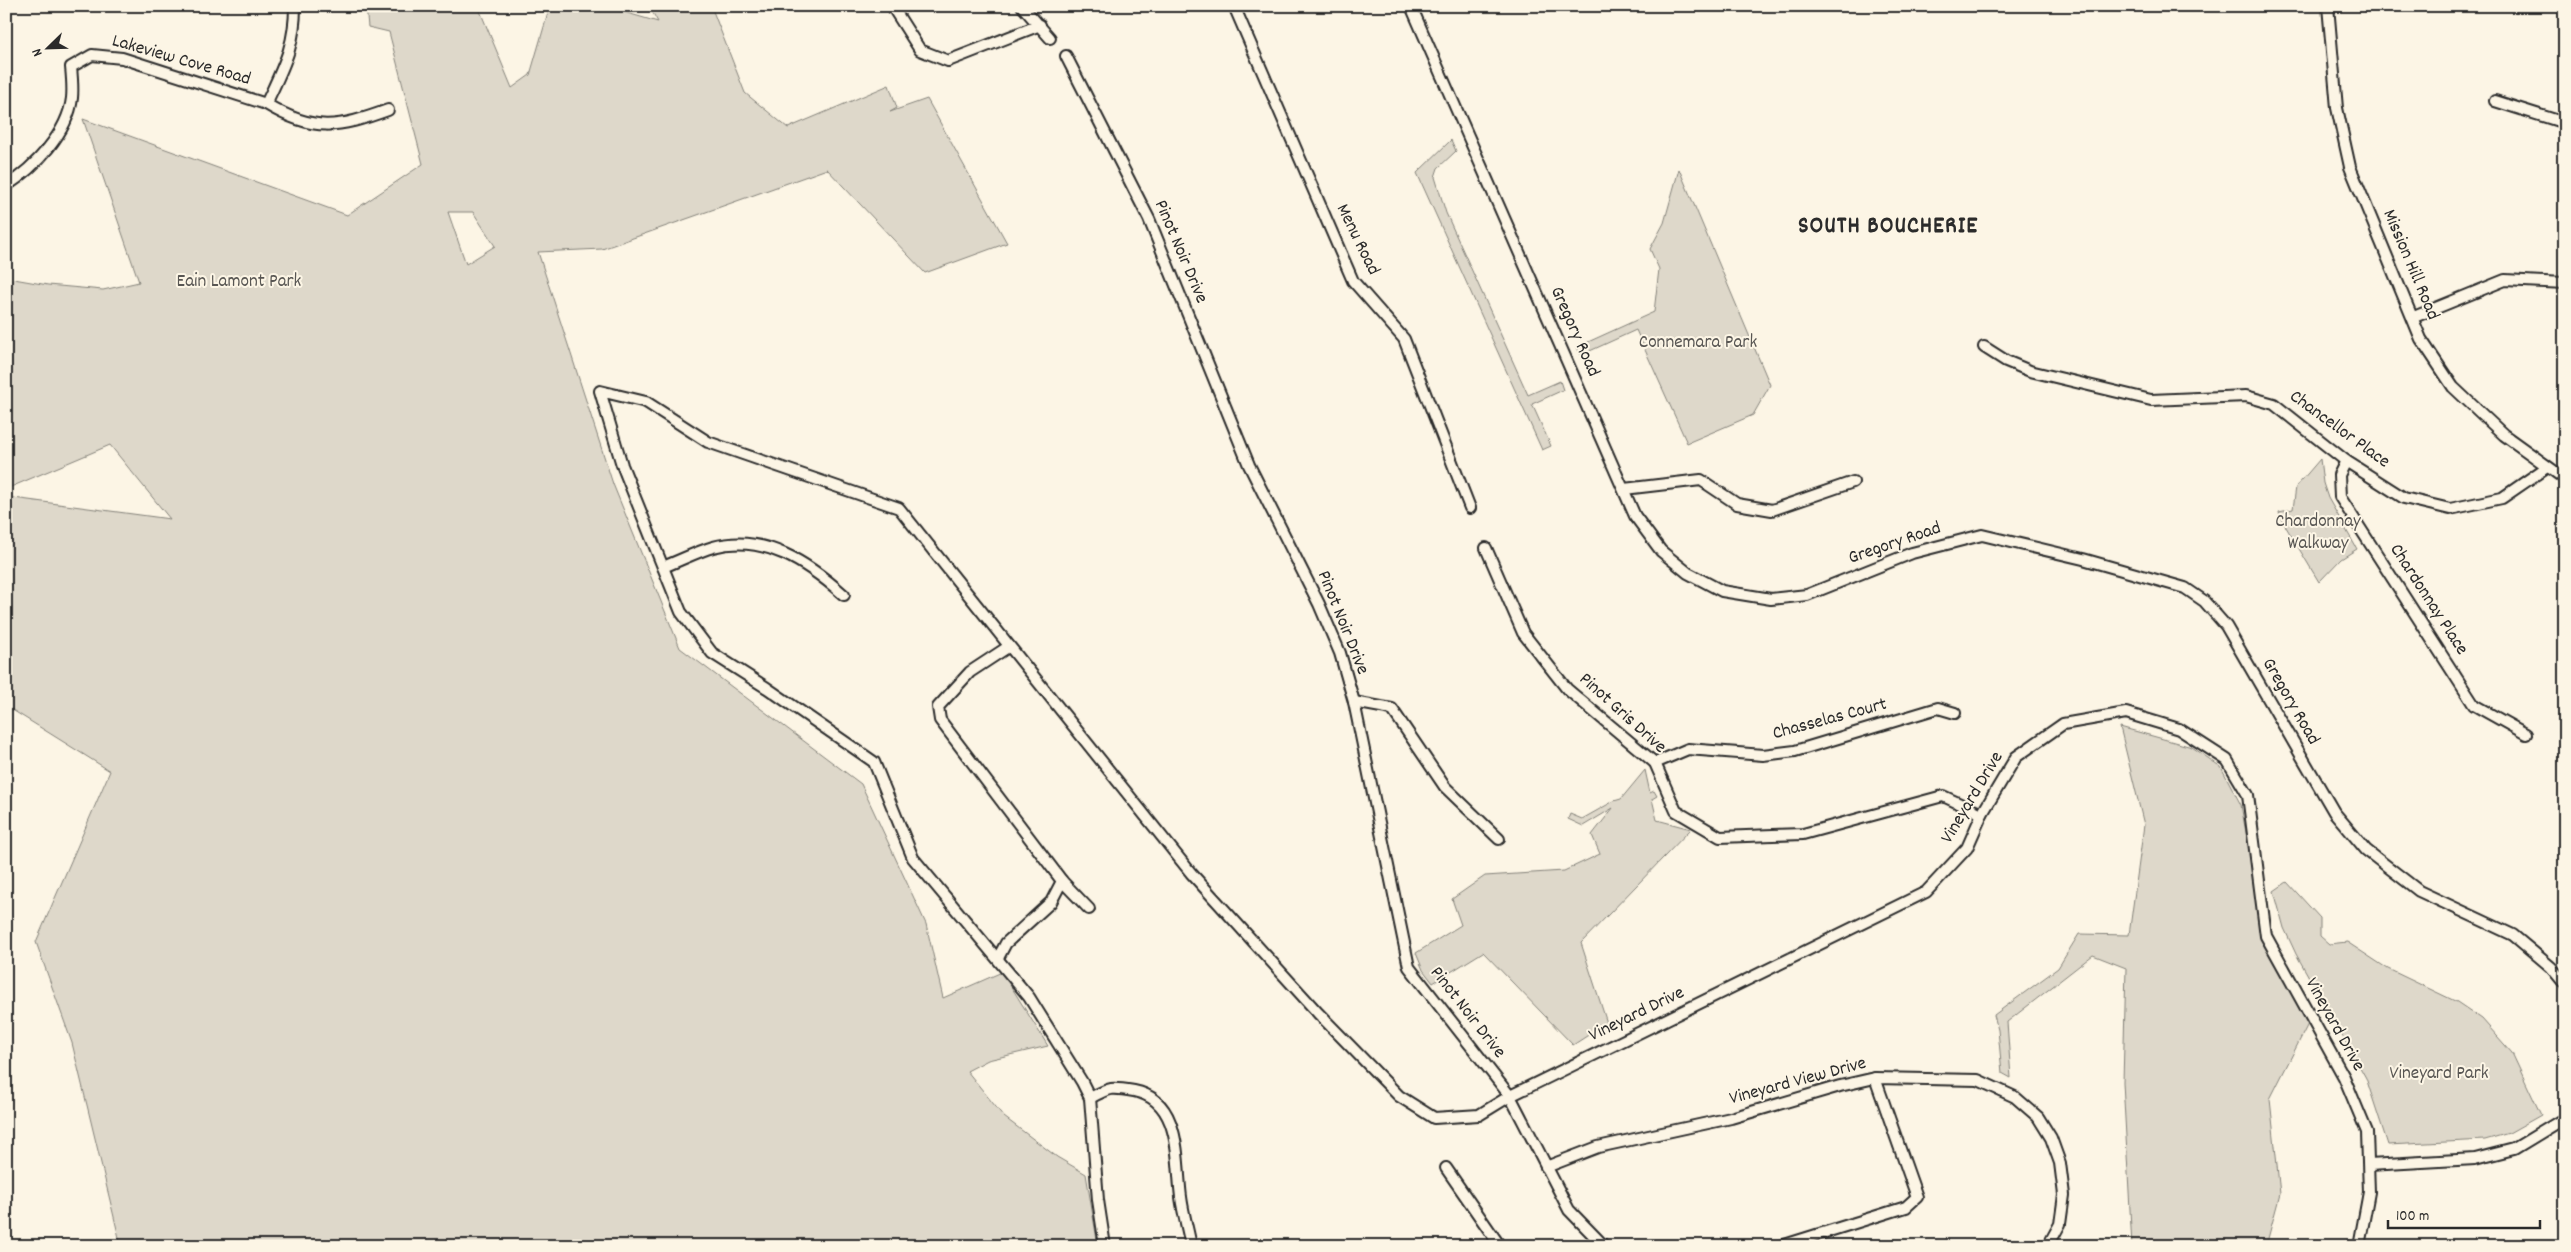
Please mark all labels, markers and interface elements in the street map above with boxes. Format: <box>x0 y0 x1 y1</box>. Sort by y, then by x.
north arrow <box>22 22 72 72</box>
street label: Lakeview Cove Road <box>108 28 254 94</box>
text: N <box>27 45 48 59</box>
street label: Pinot Noir Drive <box>1146 196 1214 308</box>
street label: Menu Road <box>1328 200 1386 280</box>
street label: Mission Hill Road <box>2375 206 2445 324</box>
district label: SOUTH BOUCHERIE <box>1798 210 1978 244</box>
park label: Eain Lamont Park <box>177 269 302 296</box>
street label: Gregory Road <box>1542 282 1606 382</box>
park label: Connemara Park <box>1639 330 1757 357</box>
street label: Chancellor Place <box>2283 384 2395 476</box>
park label: Chardonnay Walkway <box>2275 509 2361 558</box>
street label: Gregory Road <box>1845 516 1945 572</box>
street label: Chardonnay Place <box>2382 539 2474 661</box>
street label: Pinot Noir Drive <box>1309 567 1375 679</box>
street label: Gregory Road <box>2254 653 2326 751</box>
street label: Pinot Gris Drive <box>1572 667 1672 761</box>
street label: Chasselas Court <box>1770 692 1890 748</box>
street label: Vineyard Drive <box>1935 747 2011 849</box>
street label: Pinot Noir Drive <box>1422 961 1512 1065</box>
street label: Vineyard Drive <box>2297 973 2371 1077</box>
street label: Vineyard Drive <box>1585 980 1689 1050</box>
street label: Vineyard View Drive <box>1726 1051 1870 1113</box>
park label: Vineyard Park <box>2389 1061 2489 1088</box>
scale bar <box>2388 1197 2541 1229</box>
text: 100 m <box>2396 1206 2429 1228</box>

